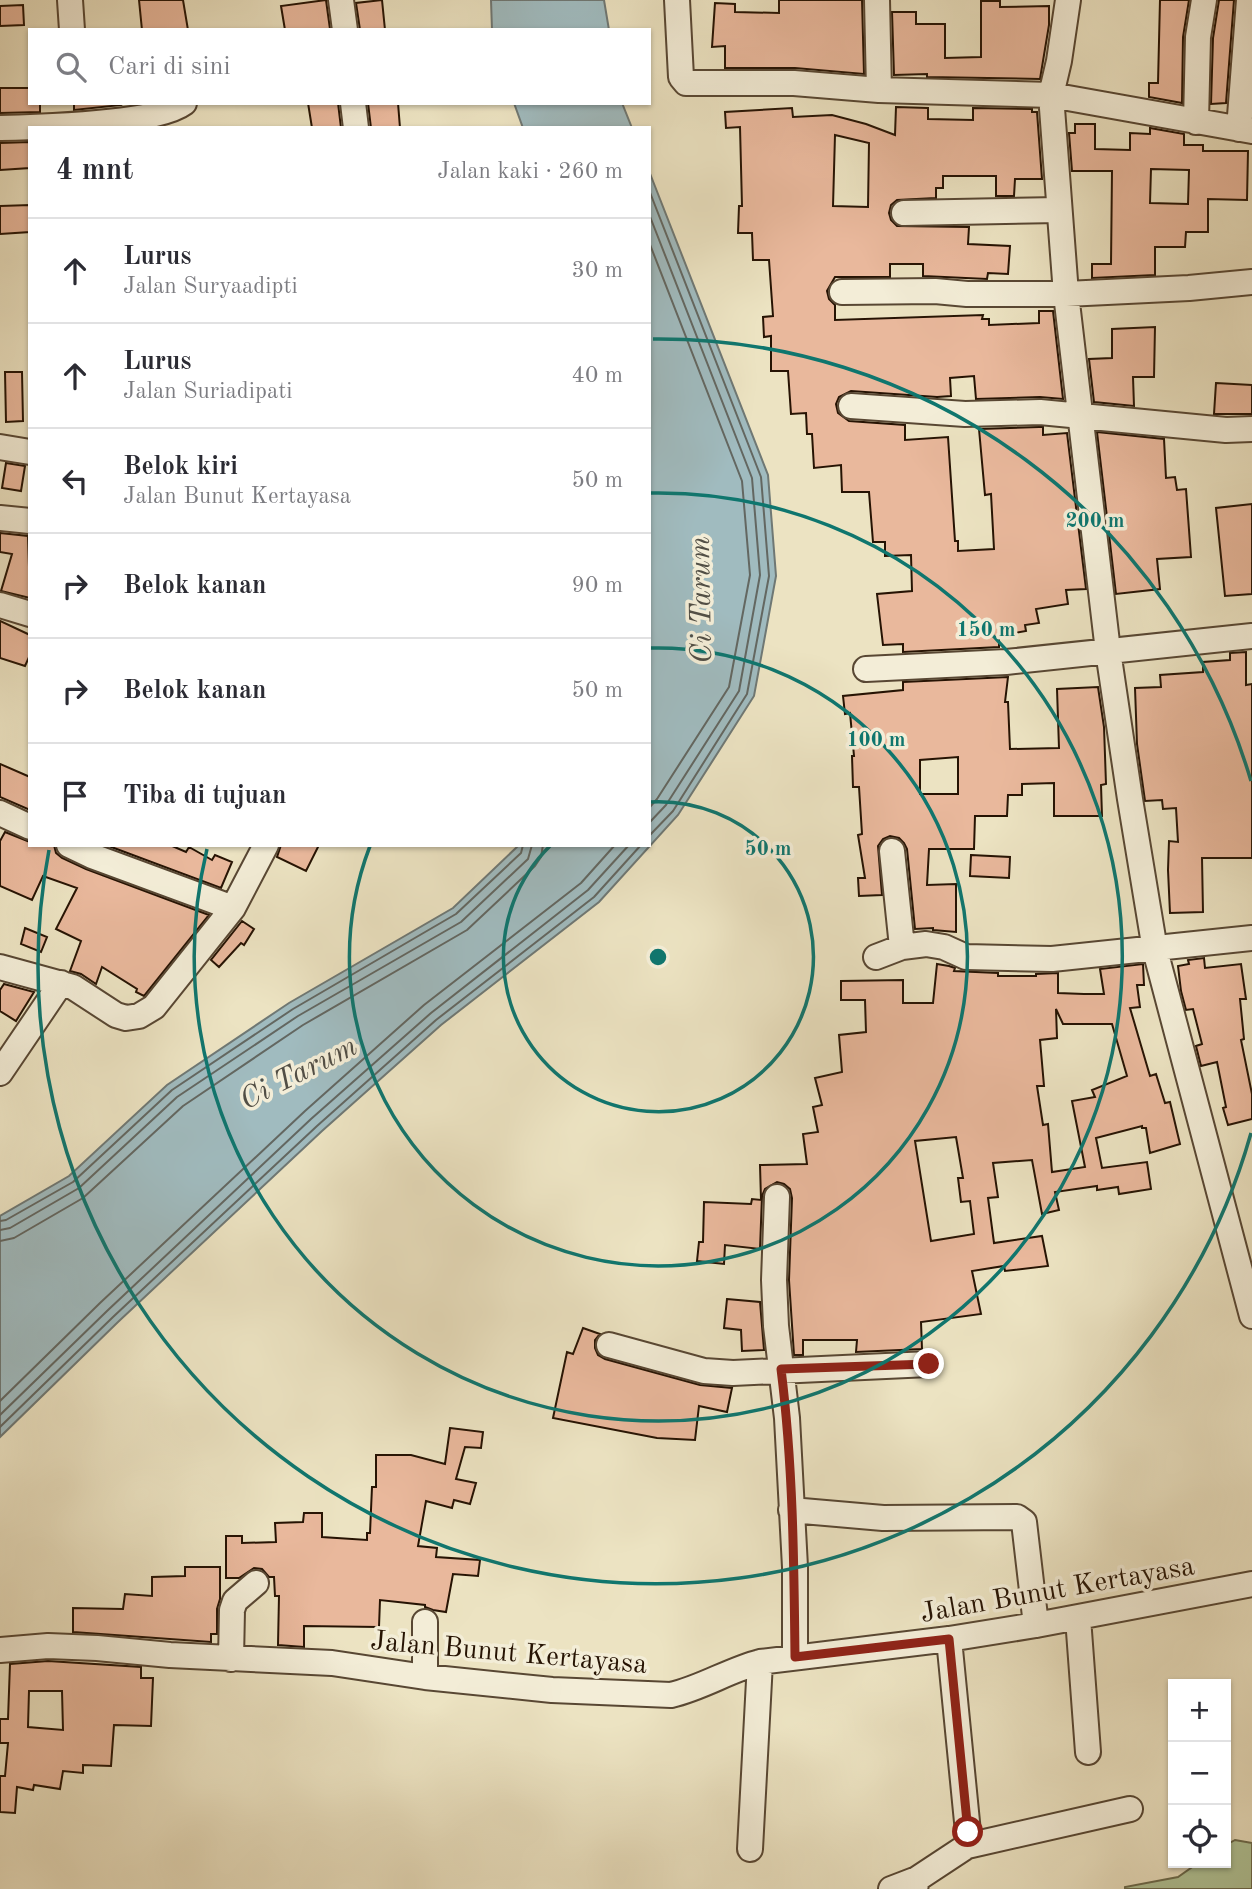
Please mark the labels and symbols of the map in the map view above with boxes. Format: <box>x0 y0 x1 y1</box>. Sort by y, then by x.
text: 200 m <box>1065 511 1125 532</box>
water label: Ci Tarum <box>686 536 718 664</box>
text: 150 m <box>956 620 1016 641</box>
text: 100 m <box>846 730 906 751</box>
text: 50 m <box>744 839 792 860</box>
centre of rings <box>646 945 670 969</box>
water label: Ci Tarum <box>235 1031 363 1116</box>
route end <box>913 1348 944 1379</box>
street label: Jalan Bunut Kertayasa <box>918 1553 1197 1629</box>
street label: Jalan Bunut Kertayasa <box>369 1628 648 1680</box>
route start <box>952 1816 983 1847</box>

